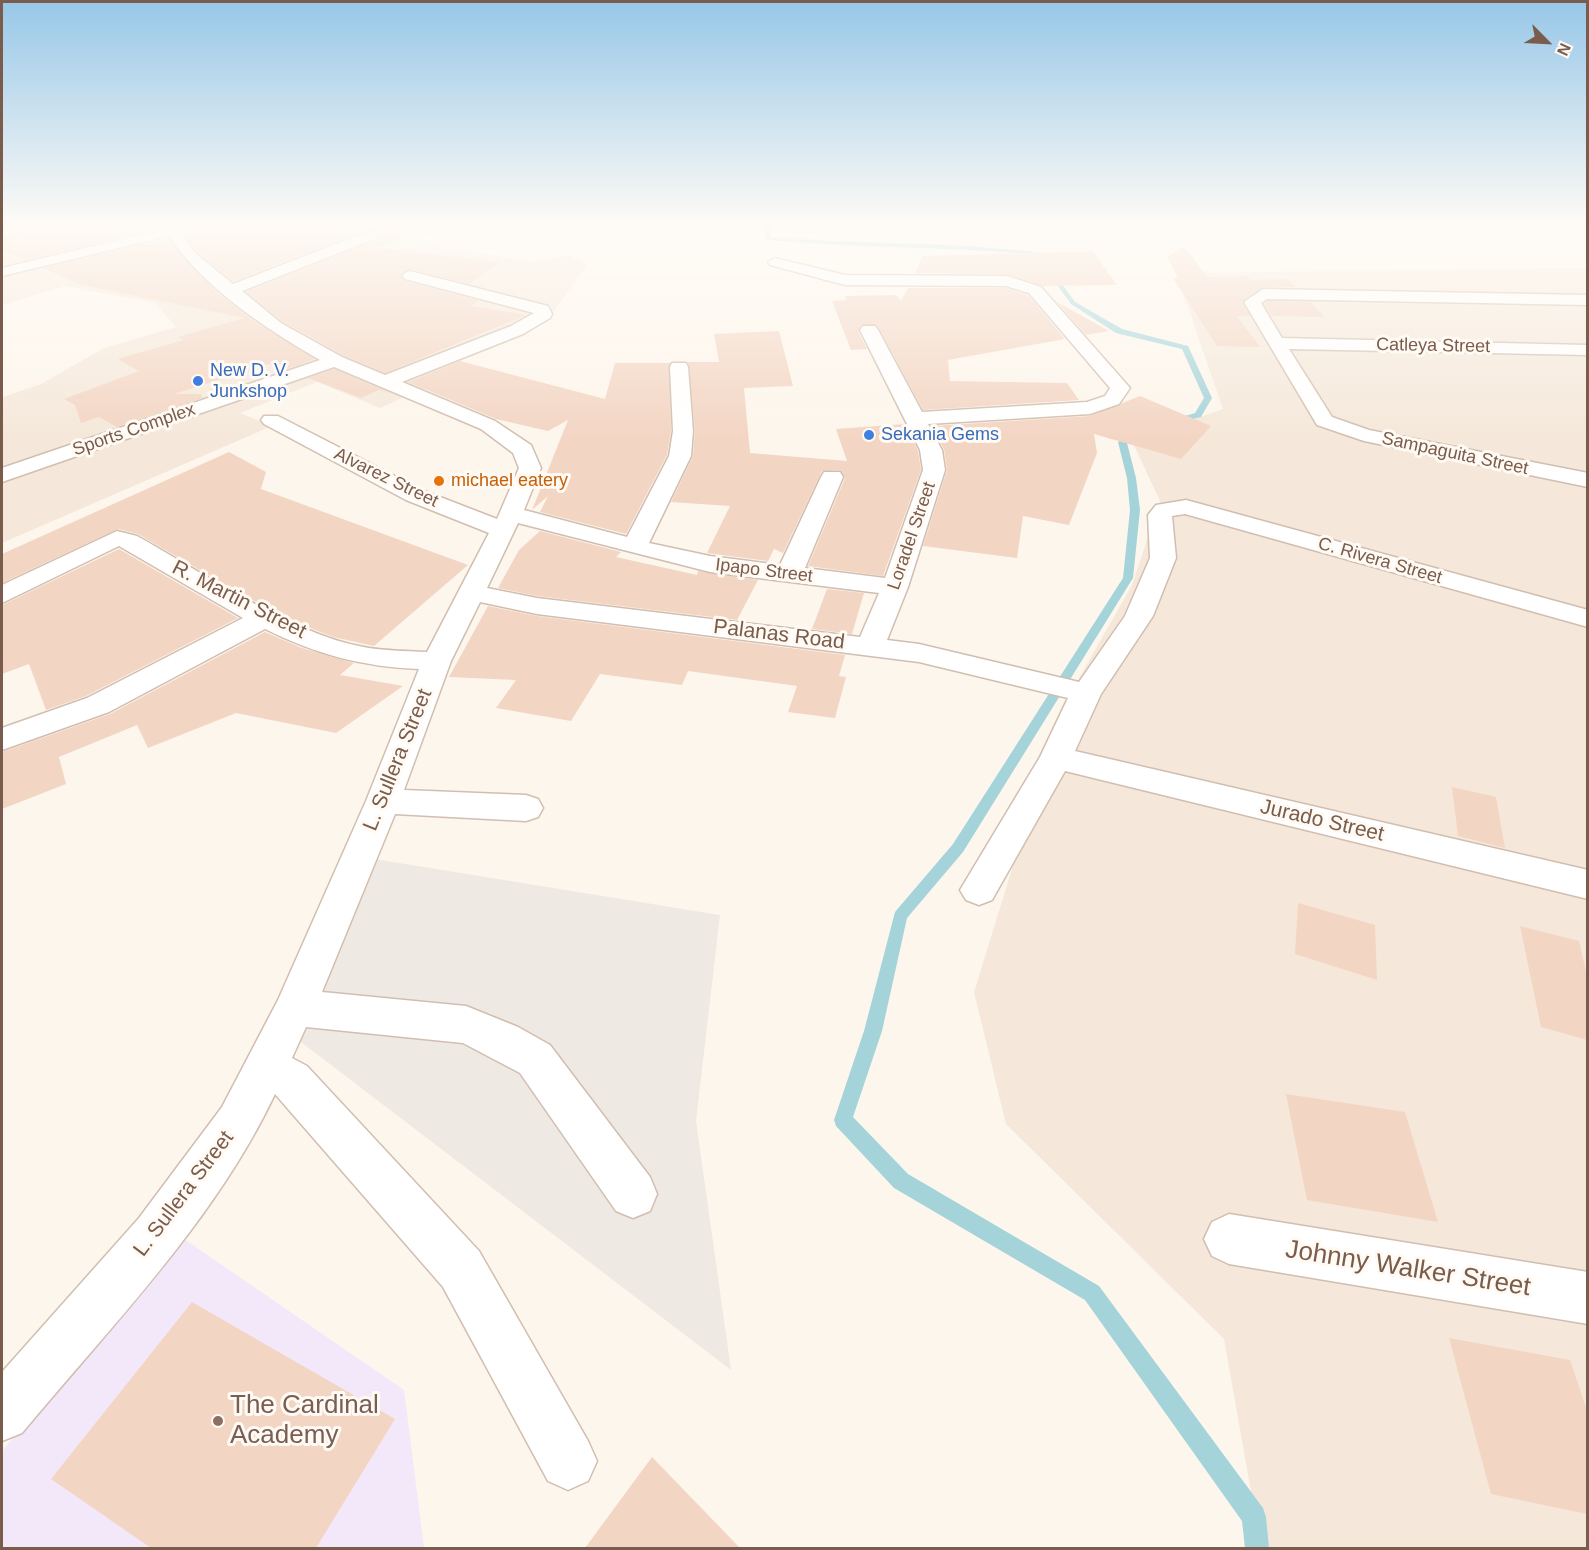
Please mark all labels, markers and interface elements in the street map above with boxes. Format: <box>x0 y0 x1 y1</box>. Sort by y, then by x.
north arrow <box>1517 12 1577 72</box>
text: N <box>1554 41 1574 58</box>
street label: Catleya Street <box>1376 334 1490 358</box>
place label: New D. V. Junkshop <box>210 360 289 403</box>
marker: New D. V. Junkshop <box>191 374 205 388</box>
street label: Sports Complex <box>70 399 198 461</box>
place label: Sekania Gems <box>881 424 999 446</box>
marker: Sekania Gems <box>862 428 876 442</box>
street label: Sampaguita Street <box>1380 428 1530 480</box>
street label: Alvarez Street <box>330 444 442 512</box>
place label: michael eatery <box>451 470 568 492</box>
marker: michael eatery <box>432 474 446 488</box>
street label: Loradel Street <box>883 479 941 593</box>
street label: C. Rivera Street <box>1315 533 1445 589</box>
street label: Ipapo Street <box>714 554 814 588</box>
street label: R. Martin Street <box>168 555 310 645</box>
street label: Palanas Road <box>712 614 846 656</box>
street label: L. Sullera Street <box>358 685 438 835</box>
street label: Jurado Street <box>1258 795 1386 847</box>
street label: L. Sullera Street <box>129 1126 239 1262</box>
street label: Johnny Walker Street <box>1283 1234 1533 1304</box>
place label: The Cardinal Academy <box>230 1390 379 1452</box>
marker: The Cardinal Academy <box>211 1414 225 1428</box>

